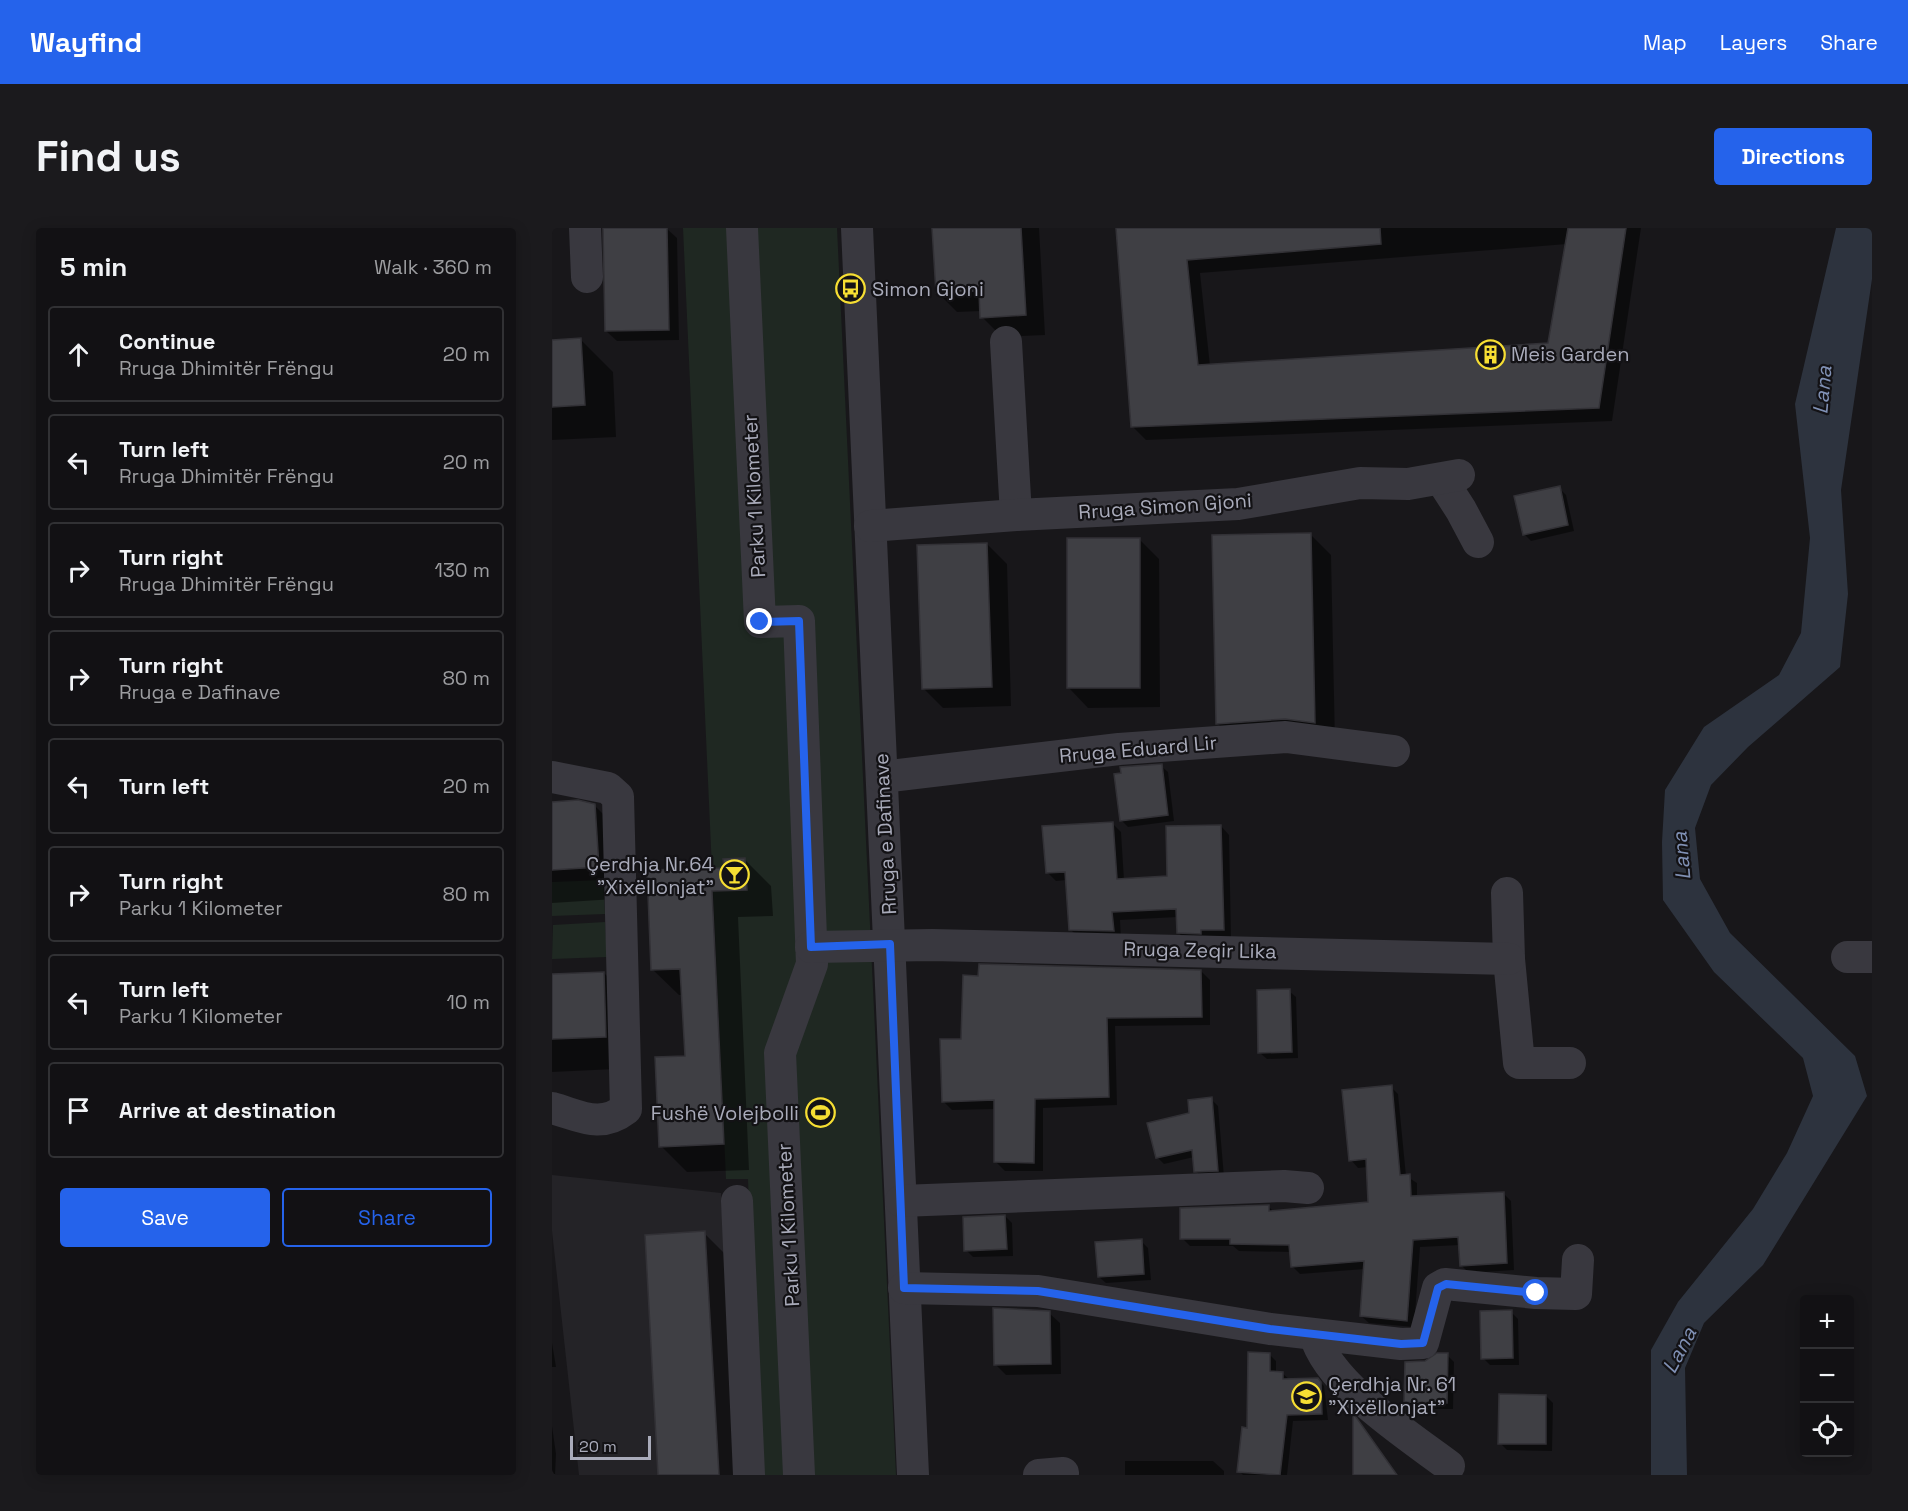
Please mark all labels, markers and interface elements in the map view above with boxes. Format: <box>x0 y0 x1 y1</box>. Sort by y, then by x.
text: Wayfind <box>30 24 142 60</box>
text: Map <box>1643 29 1687 56</box>
text: Layers <box>1720 29 1787 56</box>
text: Share <box>1820 29 1878 56</box>
button: Directions <box>1714 128 1872 185</box>
text: Find us <box>36 130 181 183</box>
text: 5 min <box>60 250 127 284</box>
text: Walk · 360 m <box>374 254 492 280</box>
bus stop icon: Simon Gjoni <box>835 273 867 305</box>
place label: Simon Gjoni <box>872 276 984 302</box>
text: Continue <box>119 327 215 355</box>
icon: ahead <box>62 338 95 371</box>
building icon: Meis Garden <box>1474 338 1506 370</box>
text: 20 m <box>443 341 490 367</box>
place label: Meis Garden <box>1511 341 1630 367</box>
text: Rruga Dhimitër Frëngu <box>119 355 334 381</box>
water label: Lana <box>1806 364 1838 415</box>
street label: Parku 1 Kilometer <box>737 414 771 578</box>
text: Turn left <box>119 435 209 463</box>
icon: left <box>62 446 95 479</box>
text: 20 m <box>443 449 490 475</box>
text: Rruga Dhimitër Frëngu <box>119 463 334 489</box>
street label: Rruga Simon Gjoni <box>1077 487 1253 525</box>
text: Turn right <box>119 543 224 571</box>
icon: right <box>62 554 95 587</box>
text: 130 m <box>434 557 490 583</box>
text: Rruga Dhimitër Frëngu <box>119 571 334 597</box>
route end <box>746 608 772 634</box>
text: Turn right <box>119 651 224 679</box>
icon: right <box>62 662 95 695</box>
text: 80 m <box>442 665 490 691</box>
text: Rruga e Dafinave <box>119 679 281 705</box>
street label: Rruga Eduard Lir <box>1058 729 1218 769</box>
street label: Rruga e Dafinave <box>868 753 902 915</box>
icon: left <box>62 770 95 803</box>
text: Turn left <box>119 772 209 800</box>
text: 20 m <box>443 773 490 799</box>
water label: Lana <box>1665 830 1697 881</box>
place label: Çerdhja Nr.64 "Xixëllonjat" <box>586 851 714 900</box>
bar icon: Çerdhja Nr.64 "Xixëllonjat" <box>719 859 751 891</box>
text: Turn right <box>119 867 224 895</box>
icon: right <box>62 878 95 911</box>
text: 80 m <box>442 881 490 907</box>
text: Parku 1 Kilometer <box>119 895 283 921</box>
street label: Rruga Zeqir Lika <box>1123 936 1277 964</box>
text: Turn left <box>119 975 209 1003</box>
icon: left <box>62 986 95 1019</box>
text: 10 m <box>446 989 490 1015</box>
text: Parku 1 Kilometer <box>119 1003 283 1029</box>
icon: arrive <box>62 1094 95 1127</box>
text: Arrive at destination <box>119 1096 336 1124</box>
sports icon: Fushë Volejbolli <box>804 1097 836 1129</box>
place label: Fushë Volejbolli <box>651 1100 799 1126</box>
street label: Parku 1 Kilometer <box>771 1143 805 1307</box>
button: Save <box>60 1188 270 1247</box>
button: Share <box>282 1188 492 1247</box>
route start <box>1522 1279 1548 1305</box>
map controls <box>1800 1295 1854 1457</box>
button: + <box>1800 1295 1854 1349</box>
water label: Lana <box>1656 1321 1703 1378</box>
button: − <box>1800 1349 1854 1403</box>
place label: Çerdhja Nr. 61 "Xixëllonjat" <box>1328 1371 1456 1420</box>
school or university icon: Çerdhja Nr. 61 "Xixëllonjat" <box>1291 1380 1323 1412</box>
button: locate <box>1800 1403 1854 1457</box>
scale bar <box>570 1433 651 1460</box>
text: 20 m <box>579 1436 617 1457</box>

